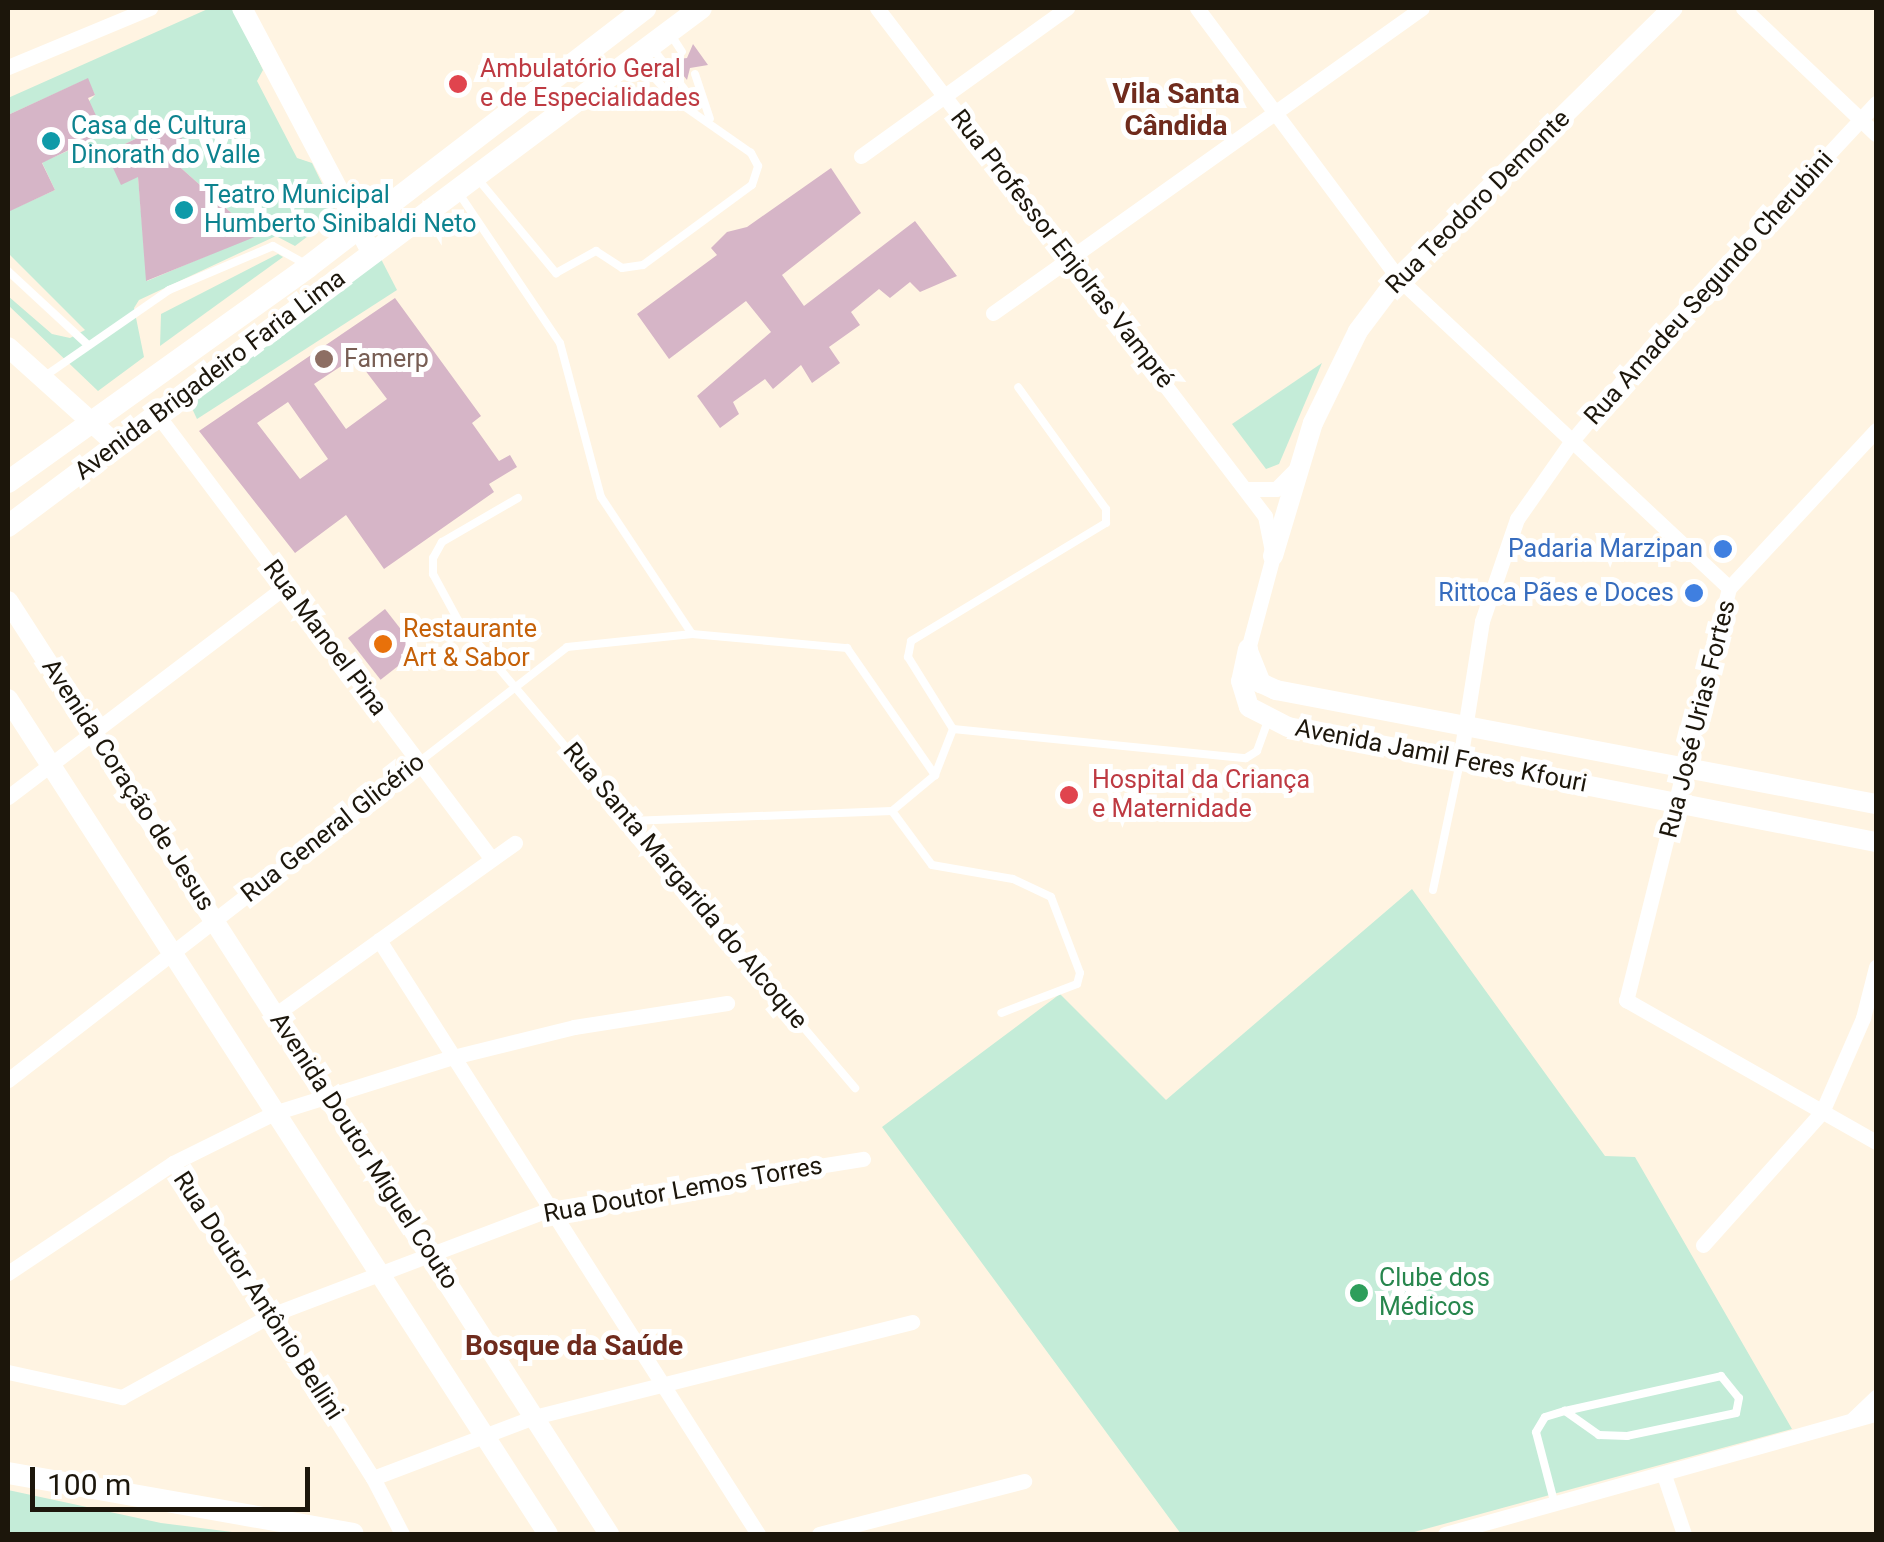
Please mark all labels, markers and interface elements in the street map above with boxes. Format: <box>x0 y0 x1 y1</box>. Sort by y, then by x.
place label: Ambulatório Geral e de Especialidades <box>480 55 700 114</box>
marker: Ambulatório Geral e de Especialidades <box>445 71 471 97</box>
district label: Vila Santa Cândida <box>1112 77 1240 143</box>
street label: Rua Professor Enjolras Vampré <box>944 104 1180 394</box>
street label: Rua Teodoro Demonte <box>1380 104 1576 300</box>
place label: Casa de Cultura Dinorath do Valle <box>71 112 260 171</box>
marker: Casa de Cultura Dinorath do Valle <box>40 130 62 152</box>
street label: Rua Amadeu Segundo Cherubini <box>1578 145 1840 431</box>
place label: Teatro Municipal Humberto Sinibaldi Neto <box>204 181 476 240</box>
marker: Teatro Municipal Humberto Sinibaldi Neto <box>173 199 195 221</box>
street label: Avenida Brigadeiro Faria Lima <box>69 263 351 487</box>
place label: Famerp <box>344 344 429 374</box>
marker: Famerp <box>313 348 335 370</box>
place label: Padaria Marzipan <box>1508 534 1703 564</box>
marker: Padaria Marzipan <box>1712 538 1734 560</box>
street label: Rua Manoel Pina <box>257 554 393 722</box>
place label: Rittoca Pães e Doces <box>1438 578 1674 608</box>
marker: Rittoca Pães e Doces <box>1683 582 1705 604</box>
street label: Rua José Urias Fortes <box>1654 597 1742 841</box>
place label: Restaurante Art & Sabor <box>403 615 537 674</box>
marker: Restaurante Art & Sabor <box>372 633 394 655</box>
street label: Avenida Coração de Jesus <box>35 653 221 917</box>
street label: Avenida Jamil Feres Kfouri <box>1292 713 1590 799</box>
street label: Rua Santa Margarida do Alcoque <box>556 737 814 1035</box>
street label: Rua General Glicério <box>235 747 431 909</box>
place label: Hospital da Criança e Maternidade <box>1092 766 1310 825</box>
marker: Hospital da Criança e Maternidade <box>1056 782 1082 808</box>
street label: Avenida Doutor Miguel Couto <box>263 1007 465 1295</box>
street label: Rua Doutor Lemos Torres <box>541 1151 825 1229</box>
street label: Rua Doutor Antônio Bellini <box>166 1166 350 1426</box>
place label: Clube dos Médicos <box>1379 1264 1490 1323</box>
marker: Clube dos Médicos <box>1348 1282 1370 1304</box>
district label: Bosque da Saúde <box>465 1329 683 1363</box>
scale bar <box>35 1447 315 1509</box>
text: 100 m <box>47 1467 131 1502</box>

